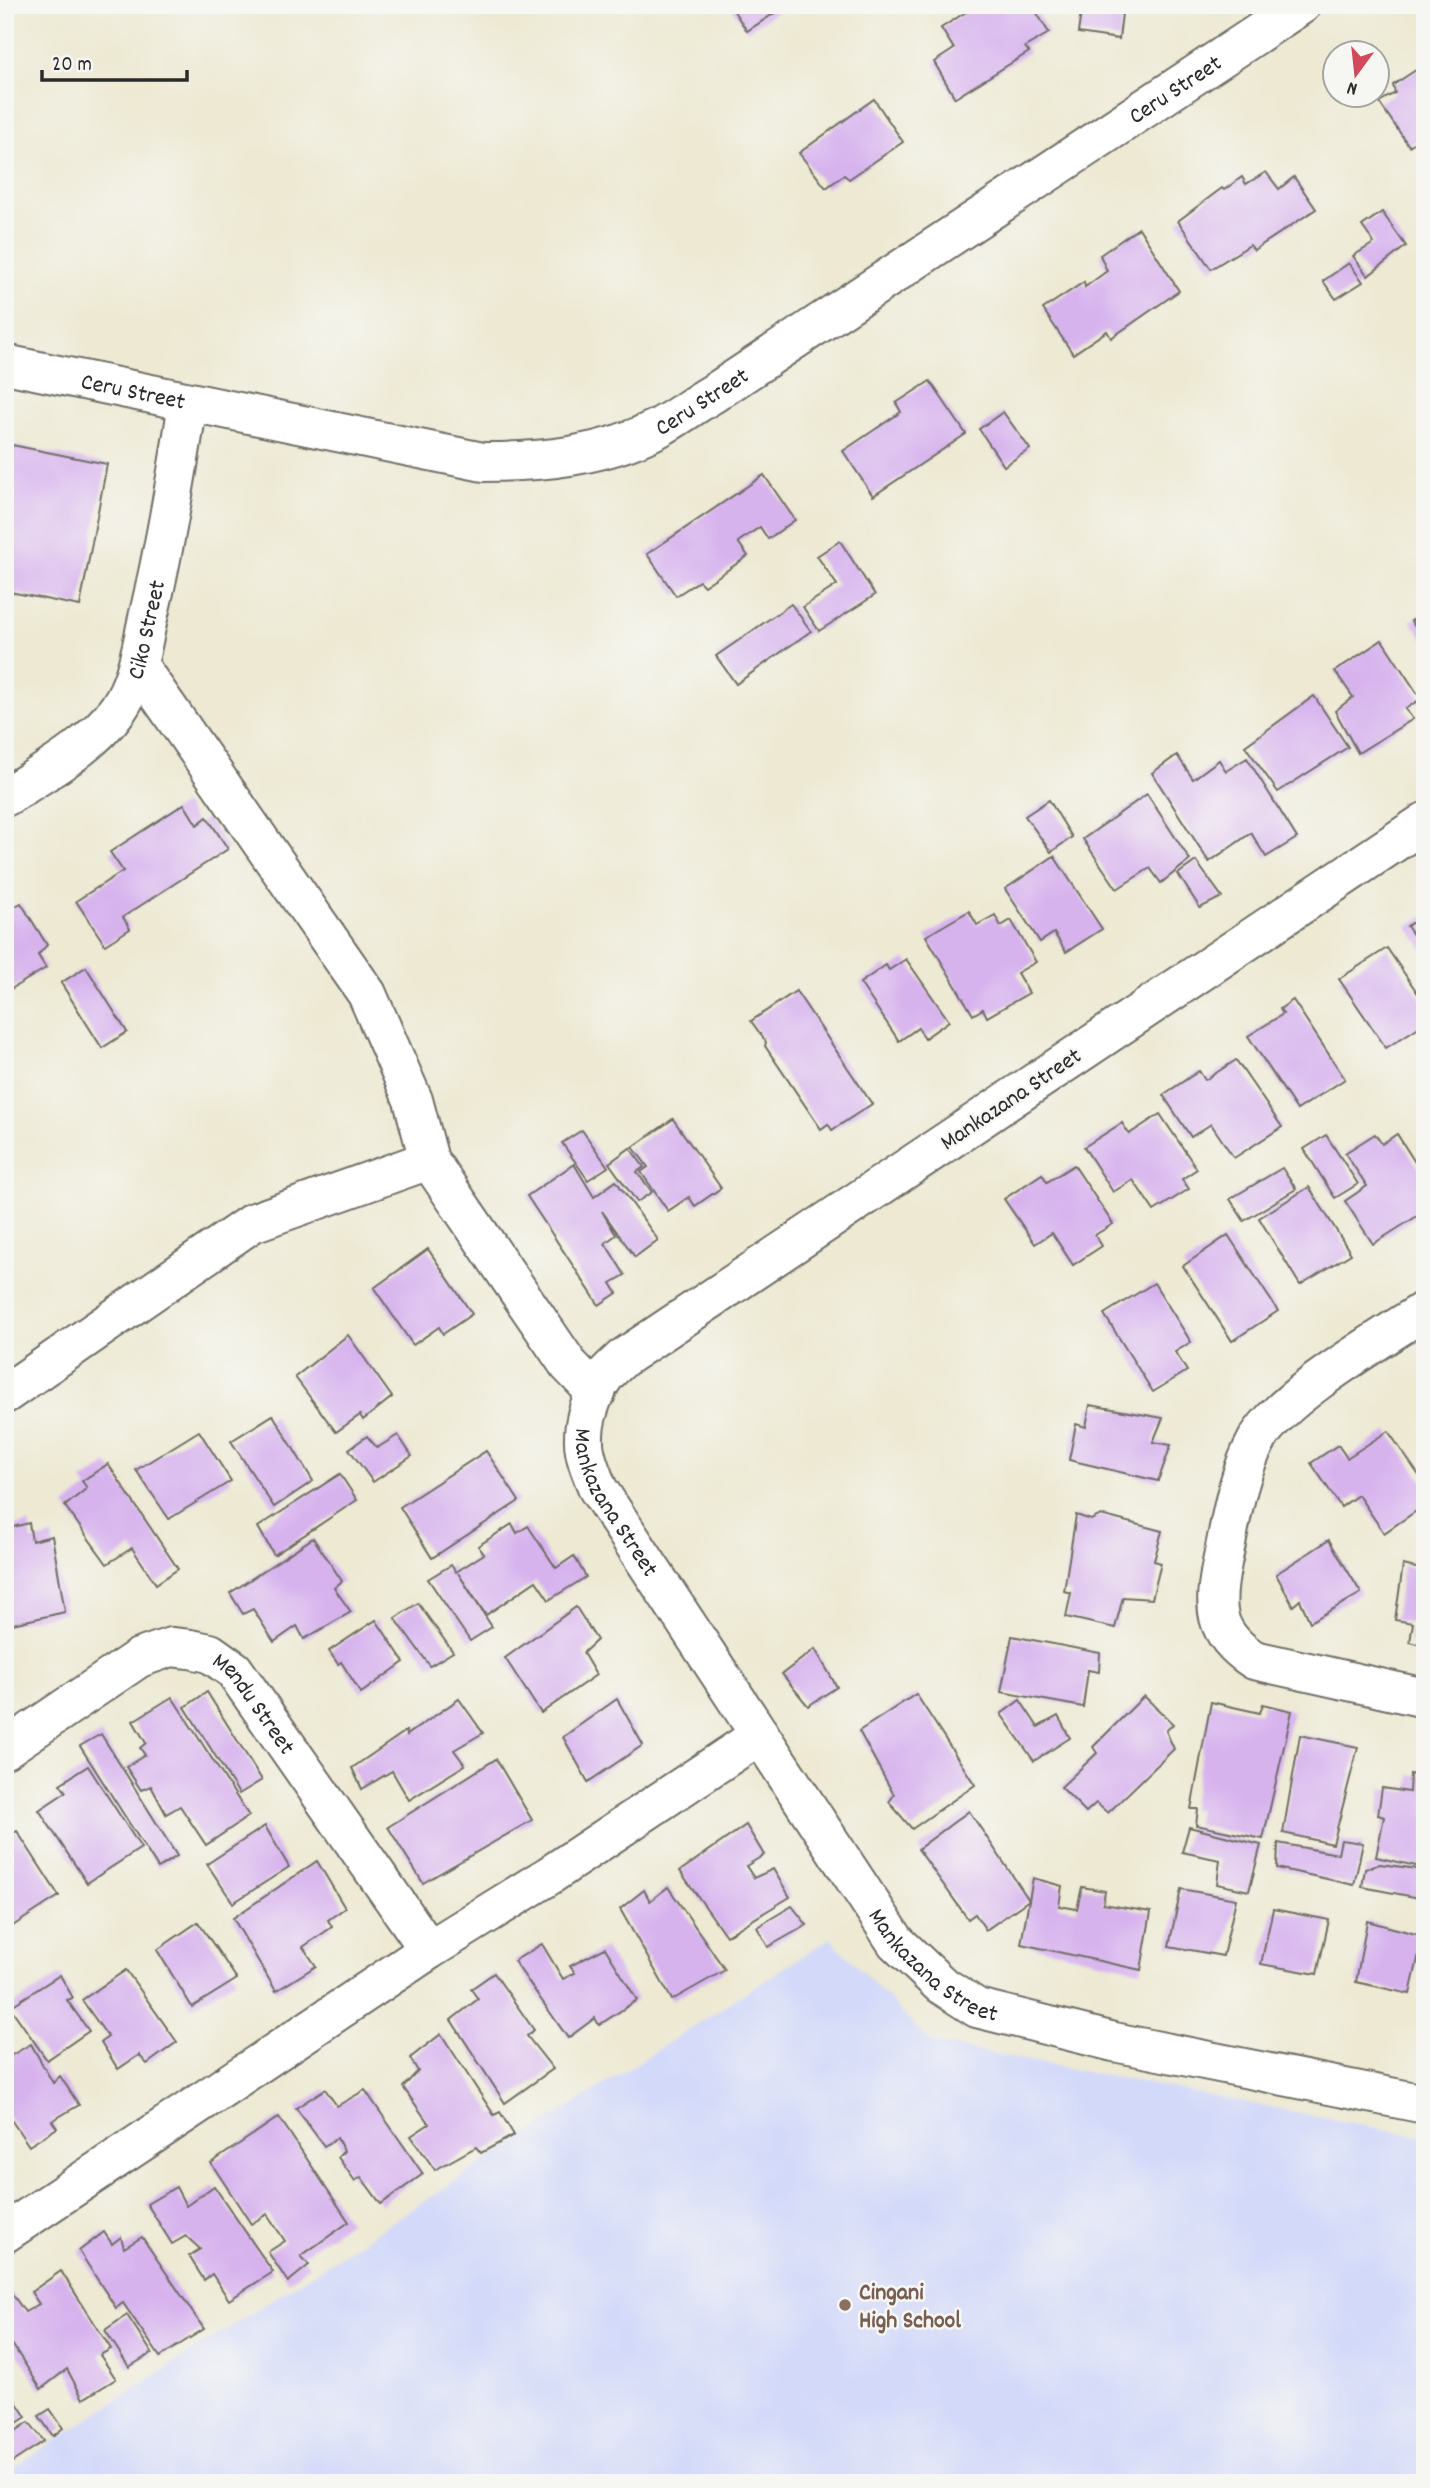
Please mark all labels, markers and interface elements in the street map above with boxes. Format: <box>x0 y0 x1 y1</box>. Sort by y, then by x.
scale bar <box>42 38 187 82</box>
north arrow <box>1322 38 1392 108</box>
street label: Ceru Street <box>1123 48 1230 134</box>
text: 20 m <box>52 51 92 81</box>
text: N <box>1344 73 1361 101</box>
street label: Ceru Street <box>650 360 757 446</box>
street label: Ceru Street <box>78 366 188 421</box>
street label: Ciko Street <box>120 577 176 684</box>
street label: Mankazana Street <box>934 1040 1089 1160</box>
street label: Mankazana Street <box>564 1428 665 1585</box>
street label: Mendu Street <box>204 1646 302 1763</box>
street label: Mankazana Street <box>858 1902 1001 2033</box>
place label: Cingani High School <box>859 2277 961 2339</box>
marker: Cingani High School <box>837 2297 853 2313</box>

